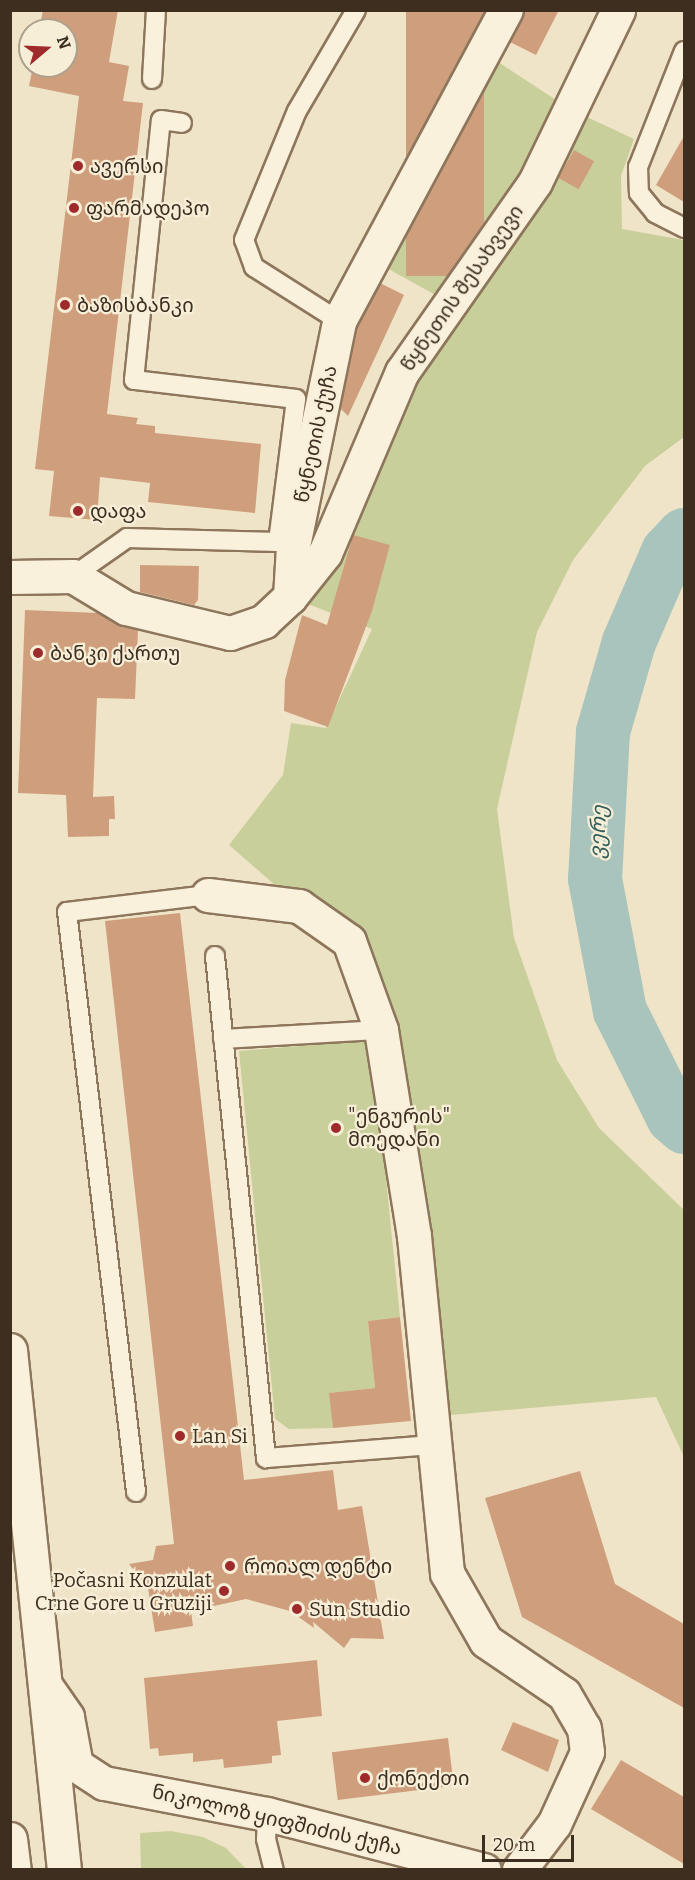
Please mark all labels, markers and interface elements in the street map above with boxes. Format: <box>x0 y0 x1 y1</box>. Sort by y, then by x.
north arrow <box>18 18 78 78</box>
text: N <box>53 34 75 52</box>
place label: ავერსი <box>90 154 164 178</box>
marker: ავერსი <box>71 159 85 173</box>
place label: ფარმადეპო <box>86 196 209 220</box>
street label: წყნეთის შესახვევი <box>396 200 528 376</box>
marker: ფარმადეპო <box>67 201 81 215</box>
place label: ბაზისბანკი <box>77 293 194 317</box>
marker: ბაზისბანკი <box>58 298 72 312</box>
street label: წყნეთის ქუჩა <box>290 363 342 505</box>
place label: დაფა <box>90 499 146 523</box>
marker: დაფა <box>71 504 85 518</box>
place label: ბანკი ქართუ <box>50 641 180 665</box>
marker: ბანკი ქართუ <box>31 646 45 660</box>
water label: ვერე <box>584 805 612 859</box>
place label: "ენგურის" მოედანი <box>348 1104 450 1151</box>
marker: "ენგურის" მოედანი <box>329 1121 343 1135</box>
place label: Lan Si <box>192 1424 248 1448</box>
marker: Lan Si <box>173 1429 187 1443</box>
place label: როიალ დენტი <box>244 1554 392 1578</box>
marker: როიალ დენტი <box>221 1557 239 1575</box>
place label: Počasni Konzulat Crne Gore u Gruziji <box>35 1568 212 1615</box>
marker: Počasni Konzulat Crne Gore u Gruziji <box>217 1584 231 1598</box>
place label: Sun Studio <box>309 1597 410 1621</box>
marker: Sun Studio <box>290 1602 304 1616</box>
place label: ქონექთი <box>377 1766 469 1790</box>
marker: ქონექთი <box>358 1771 372 1785</box>
street label: ნიკოლოზ ყიფშიძის ქუჩა <box>150 1780 404 1860</box>
scale bar <box>485 1823 576 1861</box>
text: 20 m <box>493 1834 535 1856</box>

